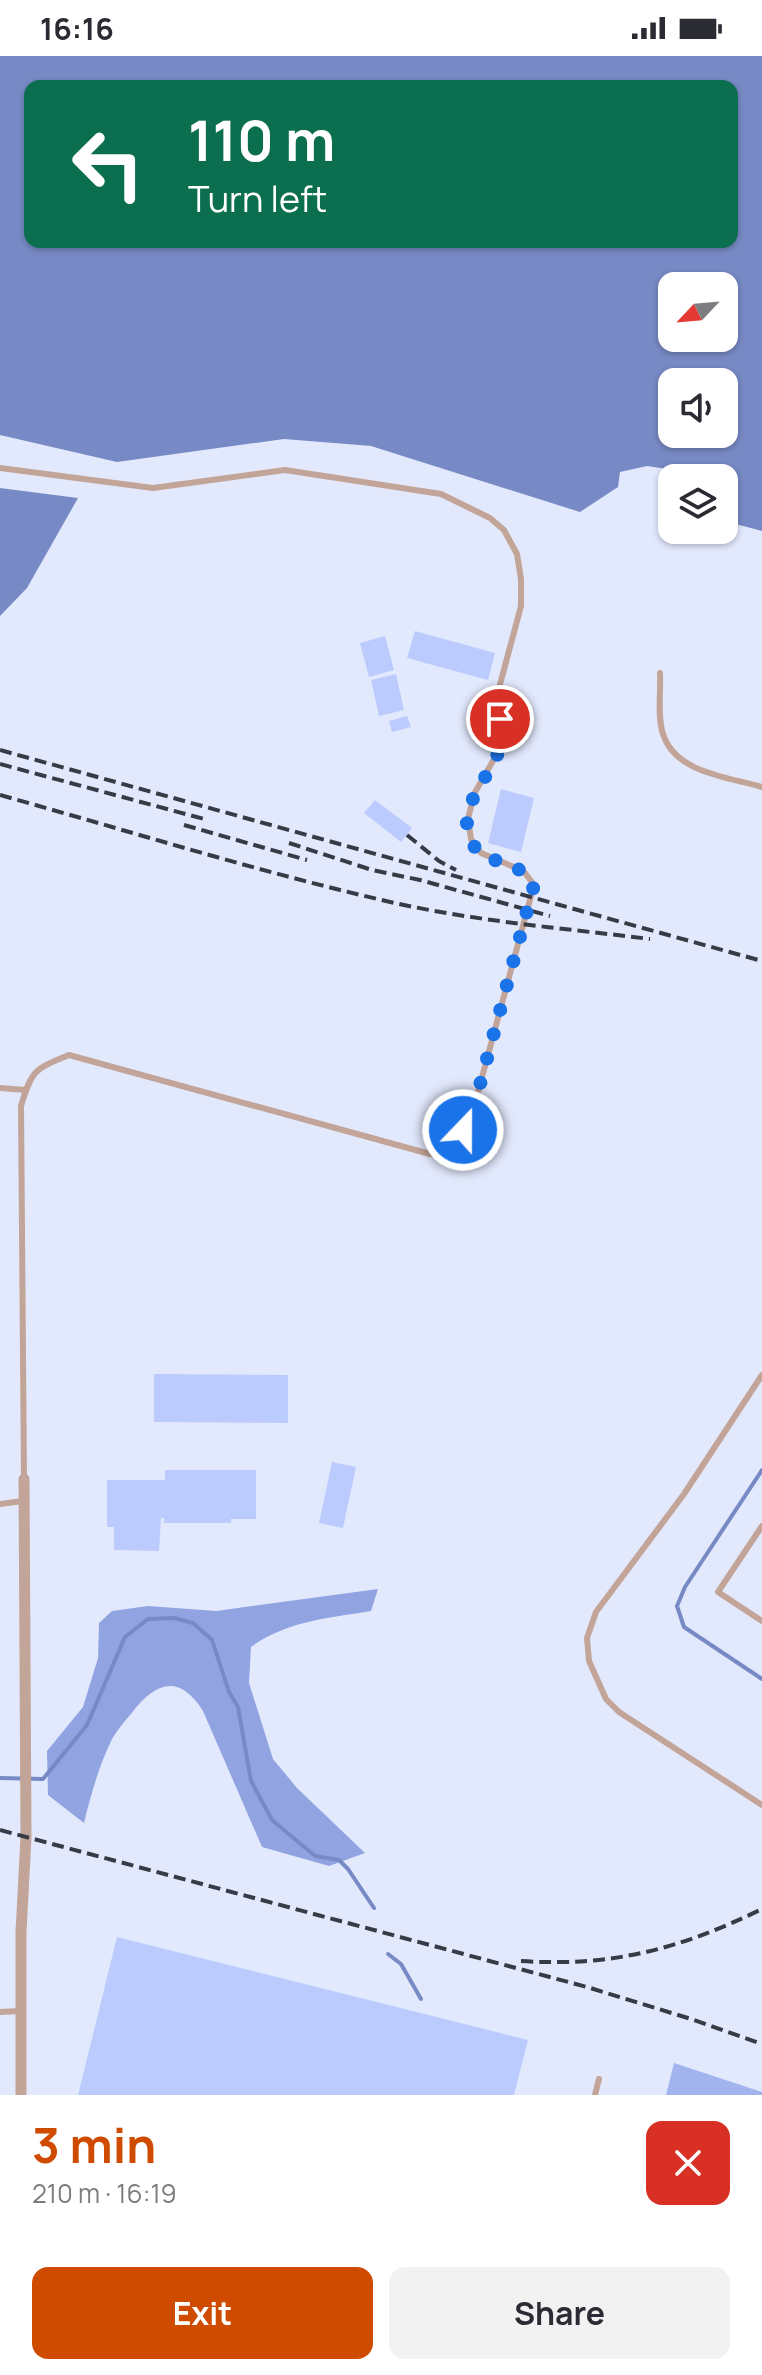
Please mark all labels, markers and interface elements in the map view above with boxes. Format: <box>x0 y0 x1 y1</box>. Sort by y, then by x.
text: 16:16 <box>40 8 114 49</box>
text: 110 m <box>188 101 335 178</box>
icon: left <box>56 112 160 216</box>
text: Turn left <box>188 174 327 223</box>
north arrow <box>658 272 738 352</box>
map controls <box>658 272 738 544</box>
button: sound <box>658 368 738 448</box>
button: layers <box>658 464 738 544</box>
pin <box>466 685 534 753</box>
icon: arrive <box>478 697 522 741</box>
position arrow <box>421 1088 505 1172</box>
text: 3 min <box>32 2112 156 2177</box>
button: close <box>646 2121 730 2205</box>
text: 210 m · 16:19 <box>32 2175 177 2211</box>
button: Exit <box>32 2267 373 2359</box>
button: Share <box>389 2267 730 2359</box>

